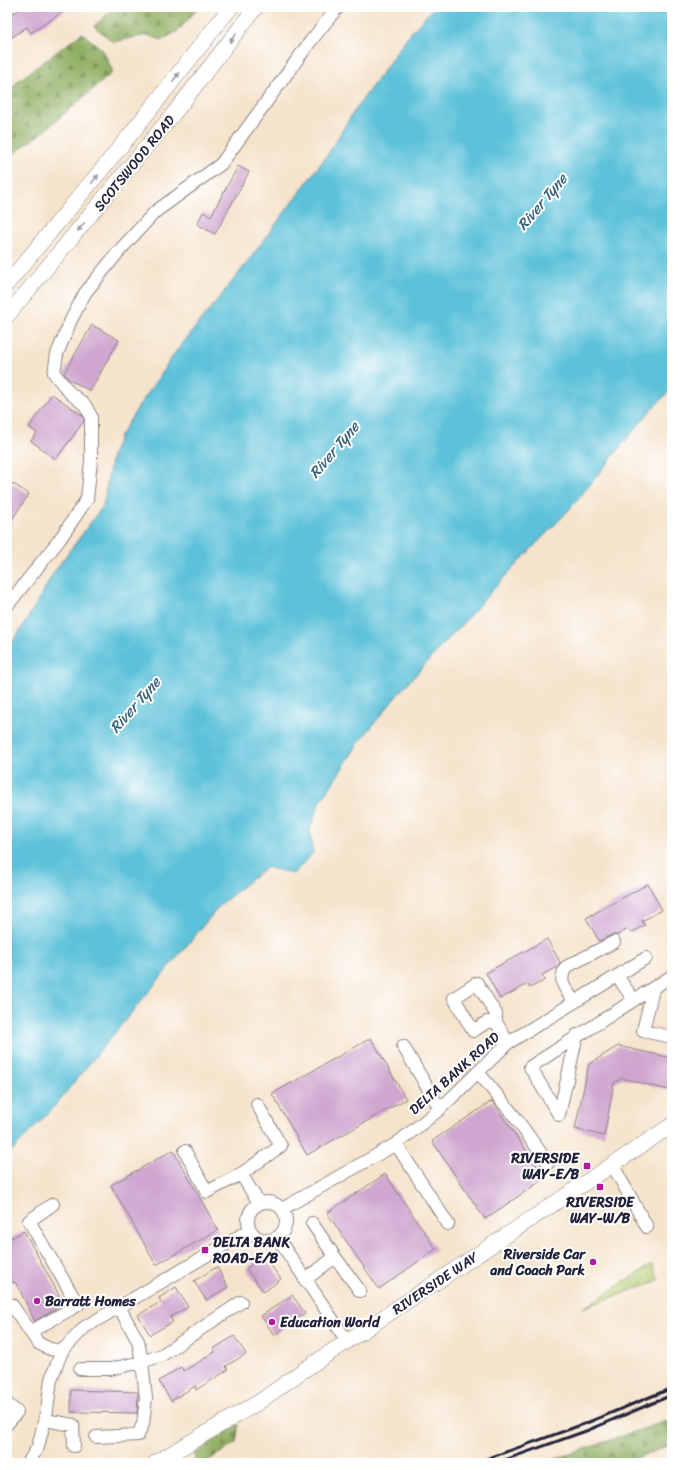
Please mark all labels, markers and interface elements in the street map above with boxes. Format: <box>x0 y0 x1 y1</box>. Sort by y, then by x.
one-way arrow <box>229 33 237 43</box>
one-way arrow <box>172 72 180 83</box>
street label: SCOTSWOOD ROAD <box>87 109 182 217</box>
water label: River Tyne <box>510 166 575 236</box>
one-way arrow <box>90 173 99 184</box>
one-way arrow <box>77 221 86 232</box>
water label: River Tyne <box>302 414 367 484</box>
water label: River Tyne <box>103 670 168 739</box>
street label: DELTA BANK ROAD <box>403 1025 506 1121</box>
place label: RIVERSIDE WAY-E/B <box>510 1146 580 1187</box>
marker: RIVERSIDE WAY-E/B <box>582 1161 592 1171</box>
marker: RIVERSIDE WAY-W/B <box>595 1182 605 1192</box>
place label: RIVERSIDE WAY-W/B <box>565 1190 635 1231</box>
place label: DELTA BANK ROAD-E/B <box>212 1230 290 1271</box>
place label: Riverside Car and Coach Park <box>489 1242 586 1283</box>
marker: DELTA BANK ROAD-E/B <box>200 1245 210 1255</box>
street label: RIVERSIDE WAY <box>387 1245 484 1322</box>
marker: Riverside Car and Coach Park <box>588 1257 598 1267</box>
place label: Barratt Homes <box>45 1289 136 1314</box>
marker: Barratt Homes <box>32 1296 42 1306</box>
place label: Education World <box>280 1310 381 1335</box>
marker: Education World <box>267 1317 277 1327</box>

